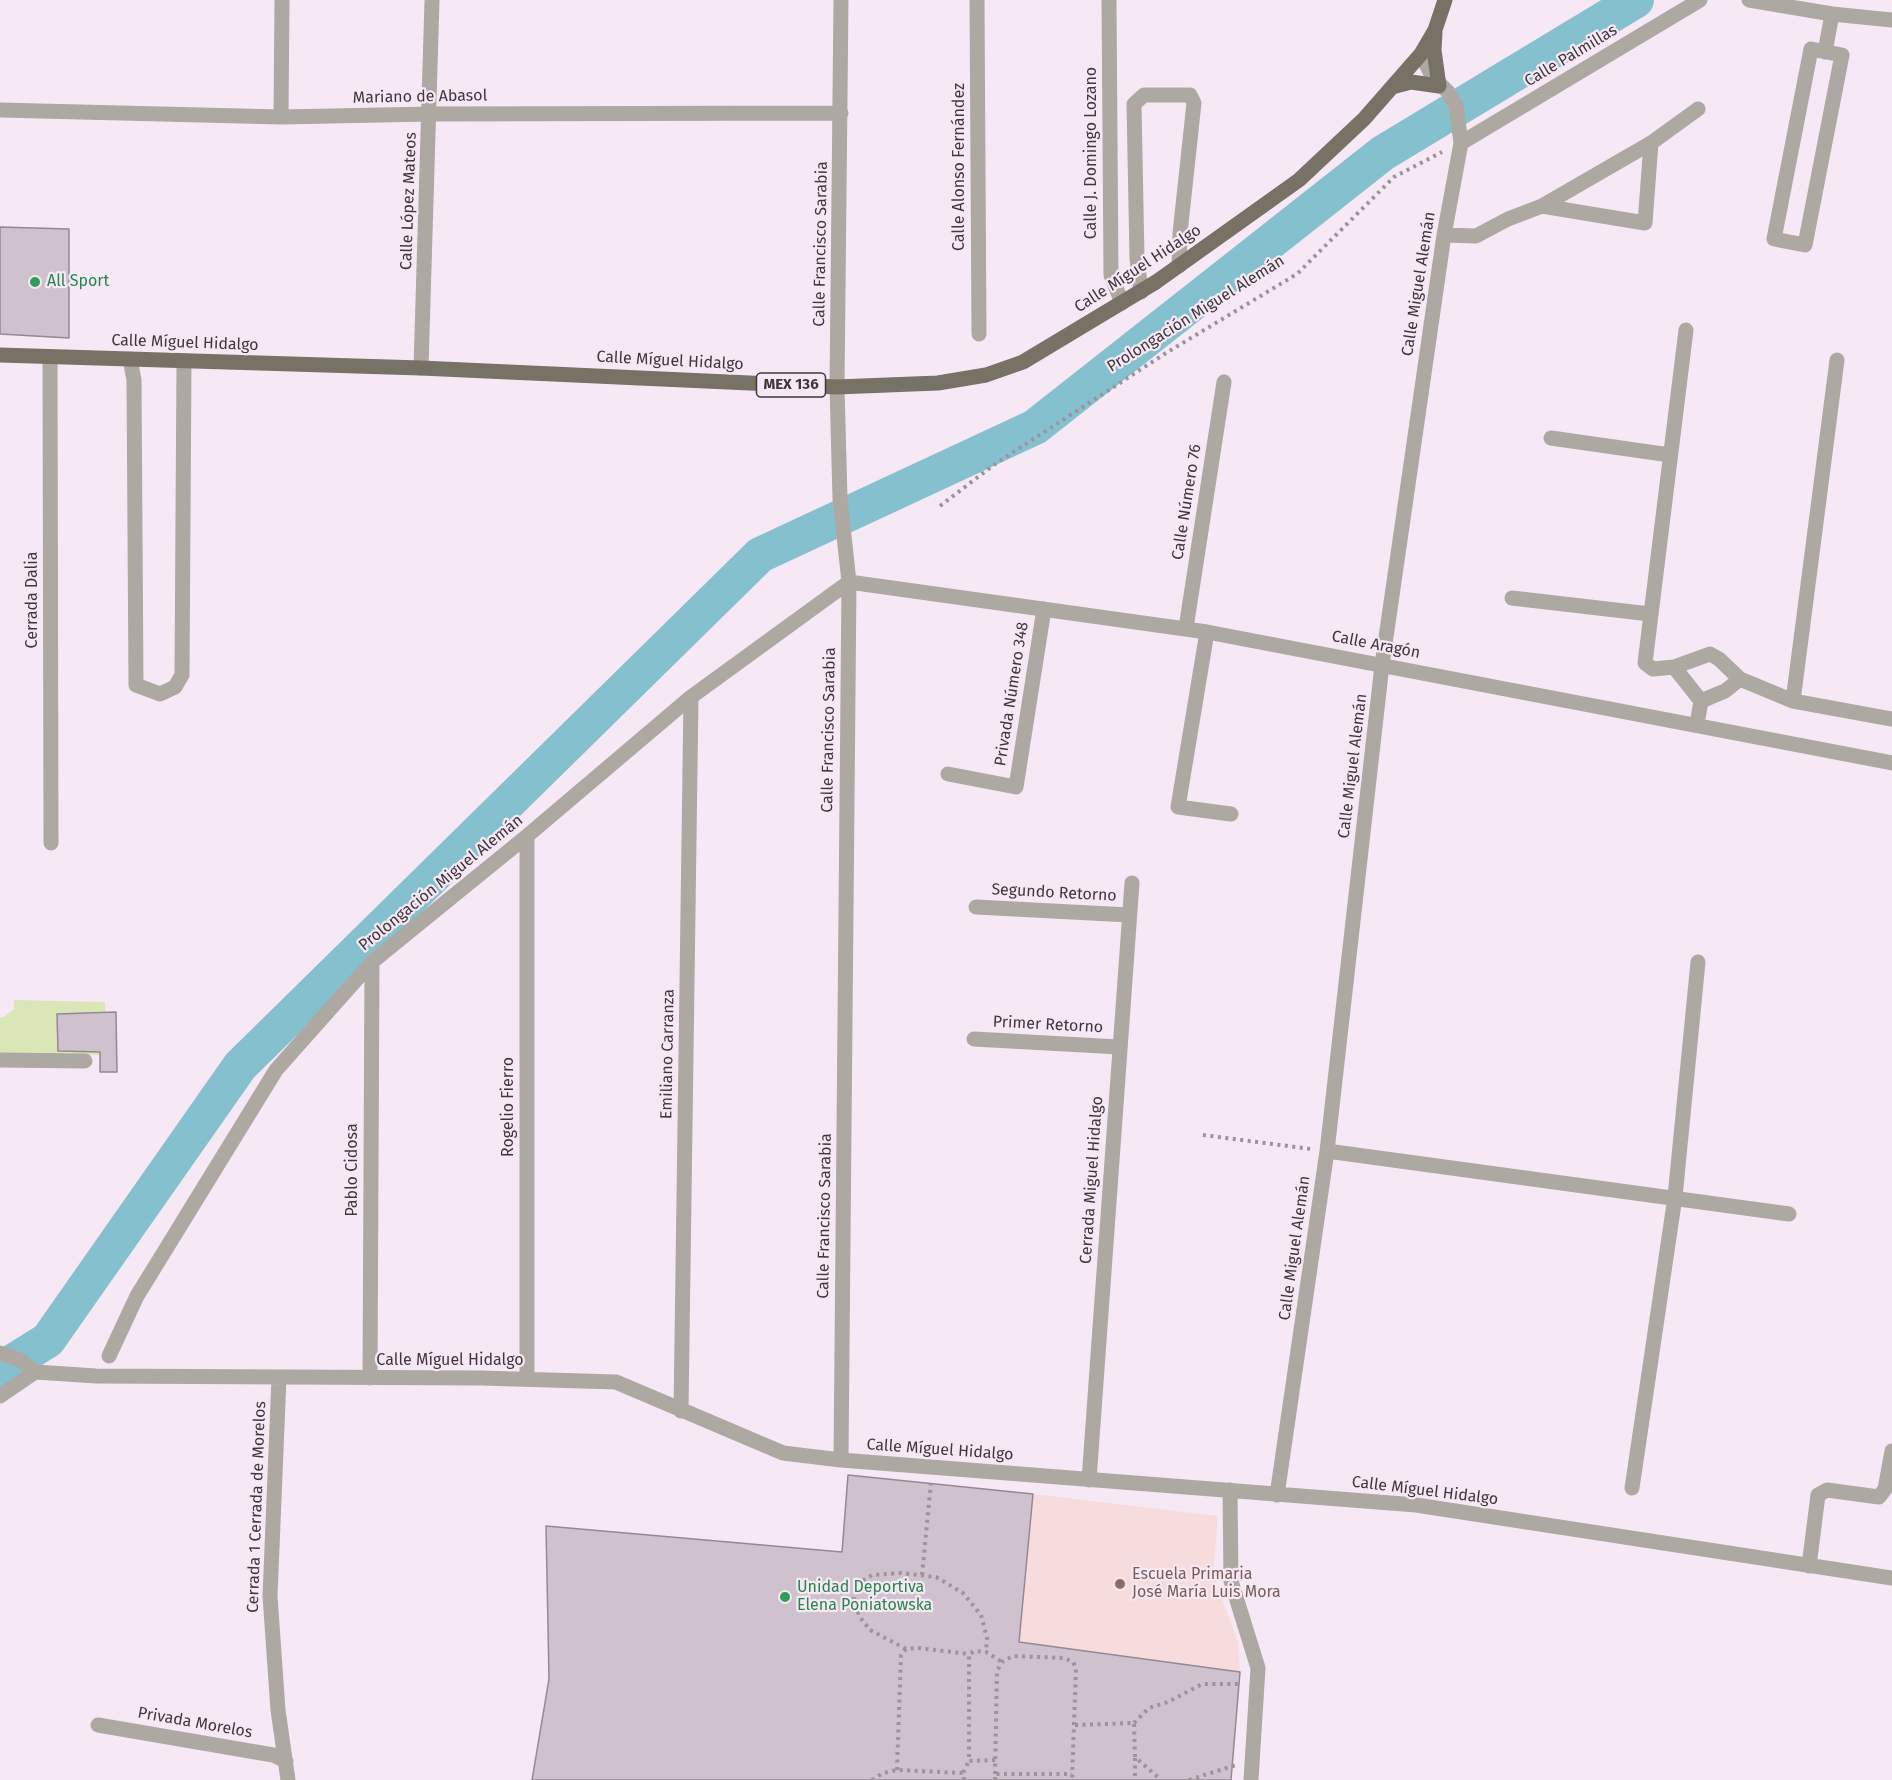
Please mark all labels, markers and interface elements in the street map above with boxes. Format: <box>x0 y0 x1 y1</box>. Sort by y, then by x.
street label: Calle Palmillas <box>1521 21 1621 91</box>
street label: Calle J. Domingo Lozano <box>1082 67 1102 239</box>
street label: Calle Alonso Fernández <box>950 83 970 251</box>
street label: Mariano de Abasol <box>353 86 487 108</box>
street label: Calle López Mateos <box>397 132 421 270</box>
street label: Calle Francisco Sarabia <box>810 161 832 327</box>
street label: Calle Miguel Alemán <box>1398 210 1440 358</box>
street label: Calle Míguel Hidalgo <box>1071 221 1205 317</box>
street label: Prolongación Miguel Alemán <box>1104 251 1288 377</box>
place label: All Sport <box>47 272 109 292</box>
marker: All Sport <box>28 275 42 289</box>
street label: Calle Míguel Hidalgo <box>111 331 259 355</box>
street label: Calle Míguel Hidalgo <box>596 348 744 374</box>
road number: MEX 136 <box>756 373 826 397</box>
street label: Calle Número 76 <box>1168 443 1206 561</box>
street label: Cerrada Dalia <box>23 552 43 648</box>
street label: Privada Número 348 <box>991 621 1033 767</box>
street label: Calle Aragón <box>1330 627 1422 663</box>
street label: Calle Francisco Sarabia <box>818 647 840 813</box>
street label: Calle Miguel Alemán <box>1335 692 1371 840</box>
street label: Prolongación Miguel Alemán <box>355 811 527 955</box>
street label: Segundo Retorno <box>991 880 1117 906</box>
street label: Emiliano Carranza <box>657 989 679 1119</box>
street label: Primer Retorno <box>992 1013 1104 1037</box>
street label: Rogelio Fierro <box>499 1057 519 1157</box>
street label: Cerrada Miguel Hidalgo <box>1077 1096 1107 1264</box>
street label: Pablo Cidosa <box>343 1123 363 1217</box>
street label: Calle Francisco Sarabia <box>814 1133 836 1299</box>
street label: Calle Miguel Alemán <box>1275 1174 1315 1322</box>
street label: Calle Míguel Hidalgo <box>376 1351 524 1371</box>
street label: Cerrada 1 Cerrada de Morelos <box>244 1401 270 1613</box>
street label: Calle Míguel Hidalgo <box>866 1435 1014 1465</box>
street label: Calle Míguel Hidalgo <box>1351 1472 1499 1510</box>
place label: Escuela Primaria José María Luis Mora <box>1132 1565 1281 1603</box>
marker: Escuela Primaria José María Luis Mora <box>1113 1577 1127 1591</box>
place label: Unidad Deportiva Elena Poniatowska <box>797 1578 932 1616</box>
marker: Unidad Deportiva Elena Poniatowska <box>778 1590 792 1604</box>
street label: Privada Morelos <box>136 1703 254 1743</box>

